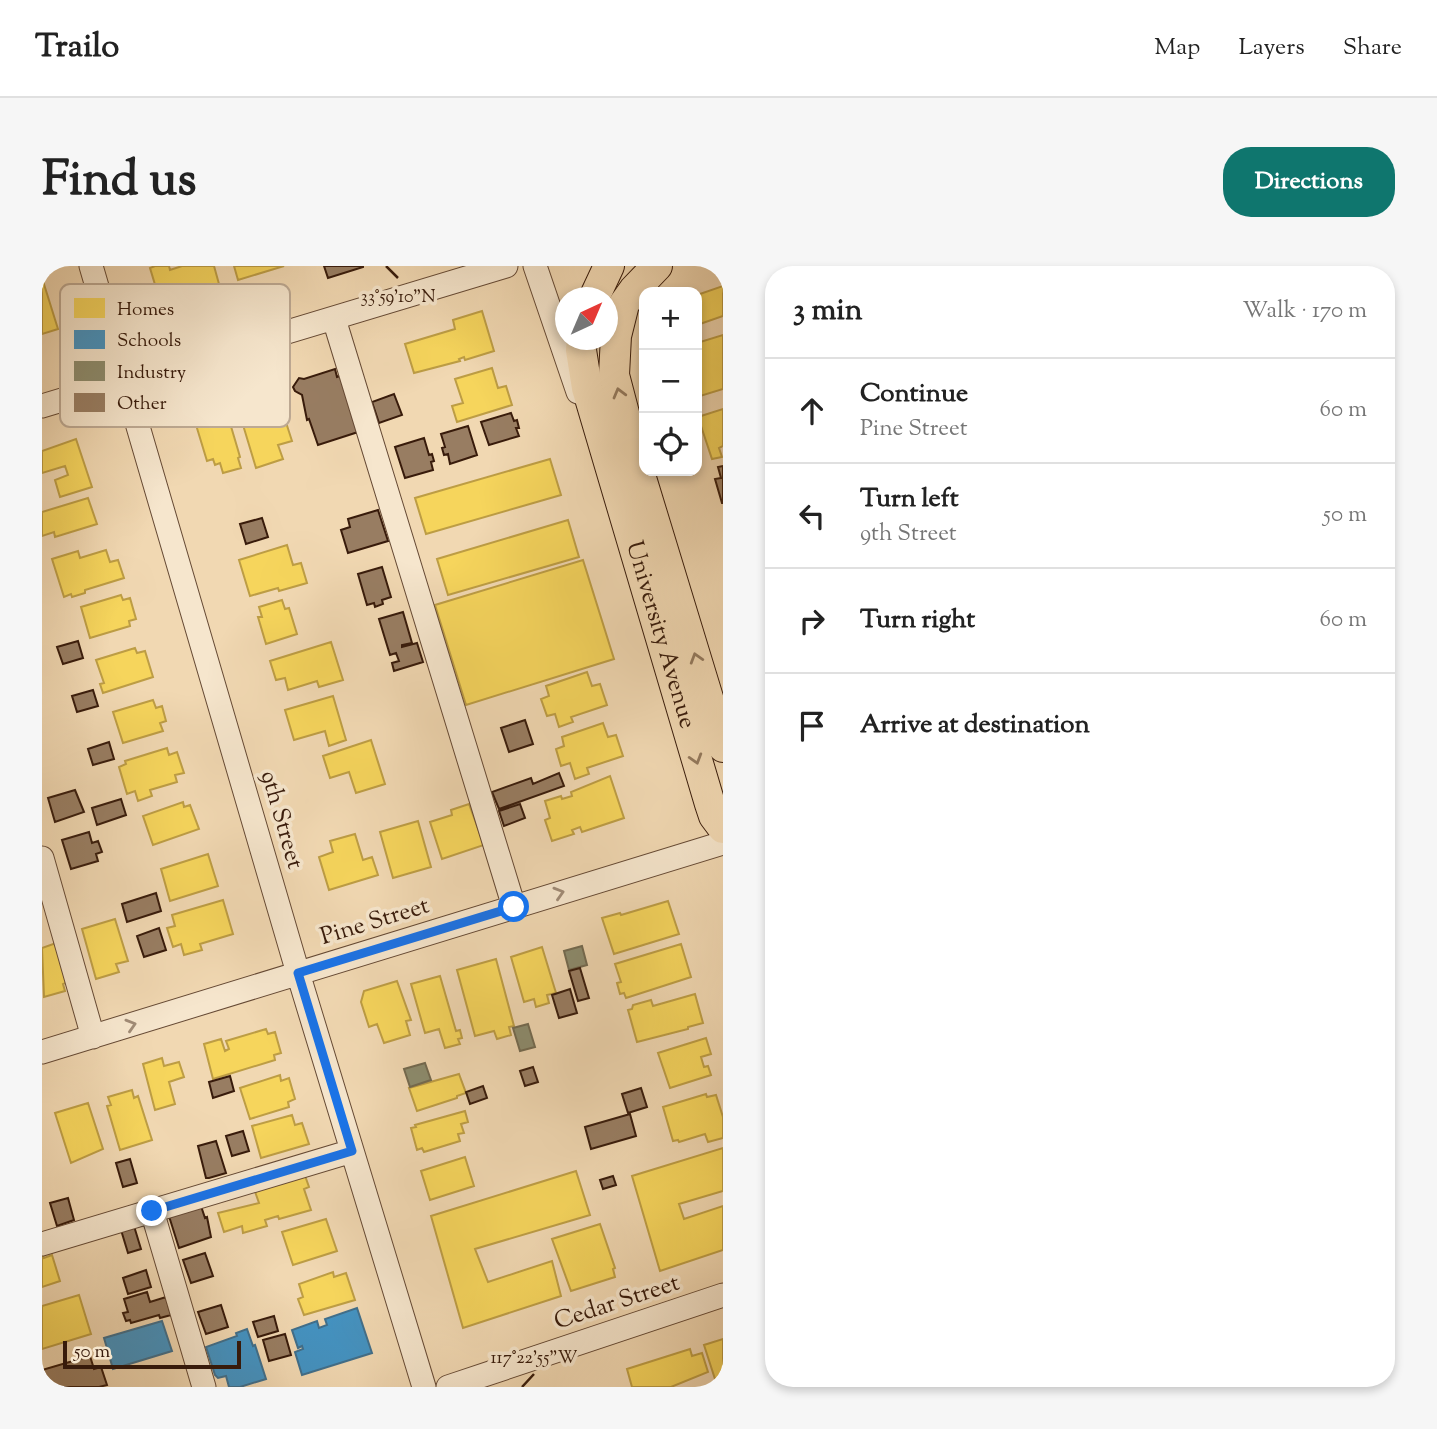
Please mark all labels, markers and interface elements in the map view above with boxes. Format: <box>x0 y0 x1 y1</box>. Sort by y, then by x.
text: Trailo <box>35 24 119 72</box>
text: Map <box>1154 31 1200 65</box>
text: Layers <box>1238 31 1305 65</box>
text: Share <box>1343 31 1402 65</box>
text: Find us <box>42 147 196 217</box>
button: Directions <box>1223 147 1395 217</box>
legend <box>60 284 290 427</box>
text: 33°59'10"N <box>360 285 436 311</box>
north arrow <box>555 287 618 350</box>
map controls <box>639 287 702 476</box>
button: + <box>639 287 702 350</box>
text: 3 min <box>793 290 863 333</box>
text: Walk · 170 m <box>1242 295 1367 328</box>
text: Homes <box>117 297 174 324</box>
text: Schools <box>117 328 181 355</box>
button: − <box>639 350 702 413</box>
text: Industry <box>117 360 187 387</box>
text: Continue <box>860 376 968 413</box>
one-way arrow <box>613 387 627 399</box>
text: Other <box>117 391 167 418</box>
icon: ahead <box>793 392 831 430</box>
text: 60 m <box>1319 394 1367 427</box>
button: locate <box>639 413 702 476</box>
text: Pine Street <box>860 413 968 446</box>
text: Turn left <box>860 481 959 518</box>
icon: left <box>793 497 831 535</box>
text: 50 m <box>1323 499 1367 532</box>
text: 9th Street <box>860 518 957 551</box>
street label: University Avenue <box>616 537 704 733</box>
icon: right <box>793 602 831 640</box>
text: Turn right <box>860 602 975 639</box>
text: 60 m <box>1319 604 1367 637</box>
one-way arrow <box>690 652 704 665</box>
icon: arrive <box>793 707 831 745</box>
text: Arrive at destination <box>860 707 1090 744</box>
one-way arrow <box>688 753 703 765</box>
street label: 9th Street <box>251 767 311 873</box>
one-way arrow <box>553 887 565 902</box>
street label: Pine Street <box>316 889 434 955</box>
route start <box>498 891 529 922</box>
one-way arrow <box>124 1019 136 1033</box>
route end <box>136 1195 167 1226</box>
street label: Cedar Street <box>550 1267 684 1339</box>
scale bar <box>63 1338 242 1370</box>
text: 50 m <box>74 1339 110 1366</box>
text: 117°22'55"W <box>490 1346 578 1372</box>

